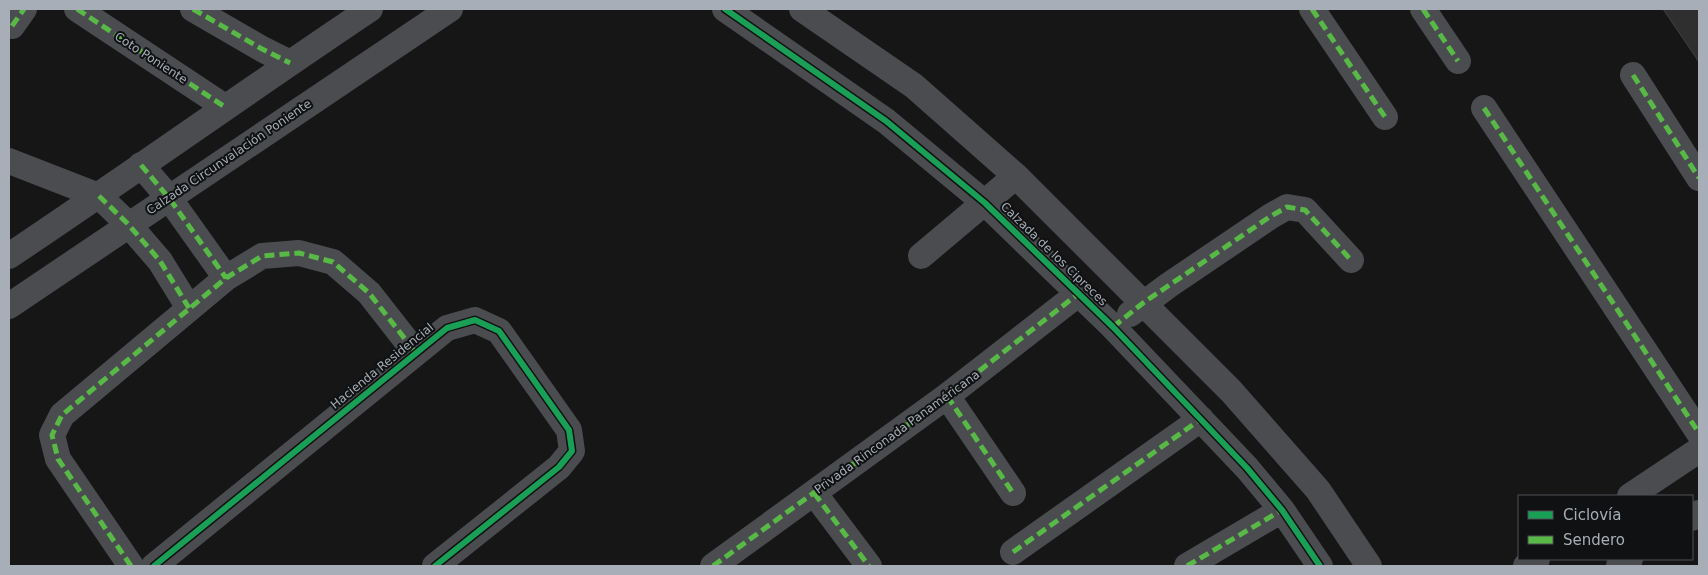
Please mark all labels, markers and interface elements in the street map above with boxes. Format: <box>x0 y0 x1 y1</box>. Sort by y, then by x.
street label: Coto Poniente <box>112 29 190 87</box>
street label: Calzada Circunvalación Poniente <box>144 96 314 218</box>
street label: Calzada de los Cipreces <box>998 199 1110 309</box>
street label: Hacienda Residencial <box>328 320 436 412</box>
street label: Privada Rinconada Panaméricana <box>812 367 982 497</box>
legend <box>1518 495 1693 560</box>
text: Ciclovía <box>1563 506 1621 524</box>
text: Sendero <box>1563 531 1625 549</box>

